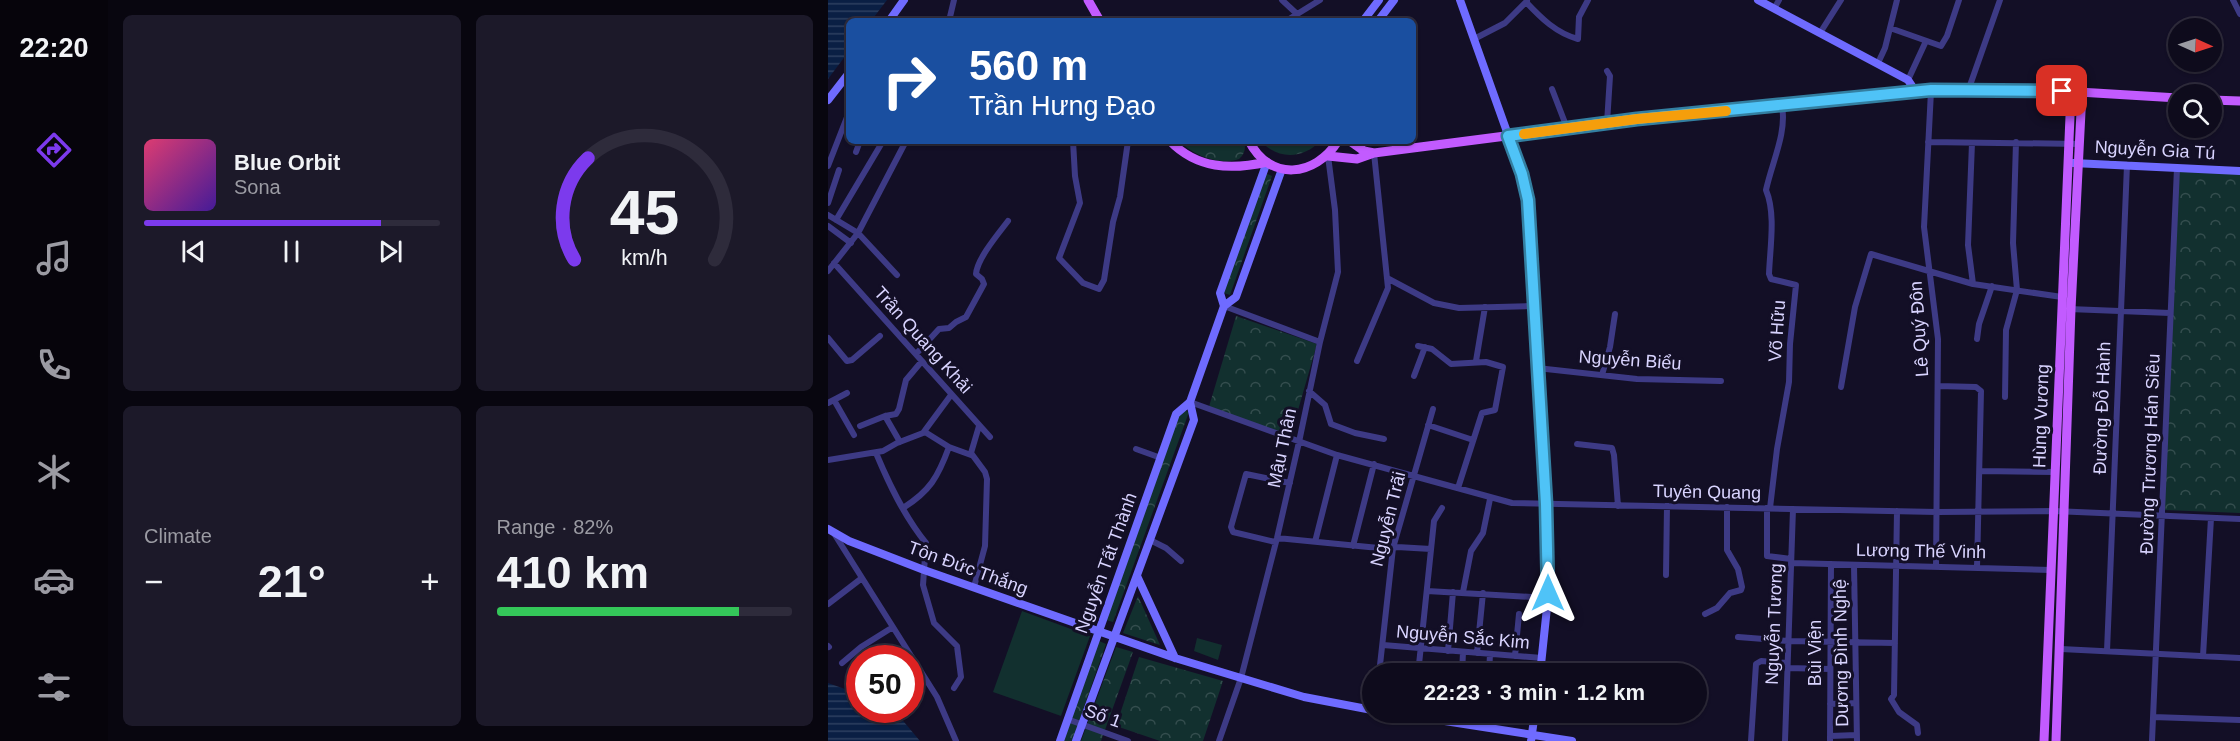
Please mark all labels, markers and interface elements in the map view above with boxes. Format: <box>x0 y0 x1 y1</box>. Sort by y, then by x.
north arrow <box>2168 18 2222 72</box>
map controls <box>2168 18 2222 138</box>
text: 22:20 <box>19 33 89 63</box>
icon: right <box>870 42 948 120</box>
text: 560 m <box>969 42 1088 89</box>
pin <box>2036 65 2087 116</box>
icon: arrive <box>2045 74 2078 107</box>
button: search <box>2168 84 2222 138</box>
text: Trần Hưng Đạo <box>969 91 1156 121</box>
icon: directions <box>33 129 75 171</box>
street label: Nguyễn Gia Tú <box>2094 136 2216 163</box>
text: Blue Orbit <box>234 150 340 175</box>
text: Sona <box>234 176 281 198</box>
text: 45 <box>610 178 679 247</box>
icon: previous <box>177 235 210 268</box>
icon: pause <box>275 235 308 268</box>
icon: next <box>374 235 407 268</box>
icon: music <box>33 237 75 279</box>
text: km/h <box>621 247 667 271</box>
street label: Lê Quý Đôn <box>1906 280 1932 378</box>
street label: Trần Quang Khải <box>870 283 976 397</box>
street label: Võ Hữu <box>1765 299 1789 363</box>
street label: Đường Đỗ Hành <box>2089 341 2114 475</box>
icon: phone <box>33 344 75 386</box>
street label: Nguyễn Biểu <box>1578 345 1682 374</box>
street label: Đường Trương Hán Siêu <box>2137 353 2163 555</box>
street label: Hùng Vương <box>2029 364 2053 468</box>
street label: Mậu Thân <box>1264 406 1300 490</box>
icon: climate <box>33 451 75 493</box>
street label: Nguyễn Trãi <box>1366 469 1409 569</box>
street label: Tuyên Quang <box>1653 481 1761 503</box>
street label: Nguyễn Tất Thành <box>1070 489 1141 636</box>
text: Range · 82% <box>497 516 613 538</box>
text: Climate <box>144 525 212 547</box>
street label: Tôn Đức Thắng <box>905 536 1031 599</box>
street label: Lương Thế Vinh <box>1856 540 1986 562</box>
text: 410 km <box>497 547 649 598</box>
text: 21° <box>258 556 326 607</box>
icon: car <box>33 559 75 601</box>
position arrow <box>1516 561 1580 625</box>
text: − <box>144 563 163 600</box>
text: + <box>420 563 440 600</box>
street label: Nguyễn Tương <box>1761 563 1786 685</box>
street label: Dương Đình Nghệ <box>1830 579 1852 727</box>
street label: Nguyễn Sắc Kim <box>1395 620 1531 653</box>
street label: Bùi Viện <box>1805 620 1825 686</box>
speed limit sign: 50 <box>846 645 924 723</box>
icon: filters <box>33 666 75 708</box>
text: 22:23 · 3 min · 1.2 km <box>1424 680 1645 705</box>
street label: Số 1 <box>1082 700 1124 732</box>

